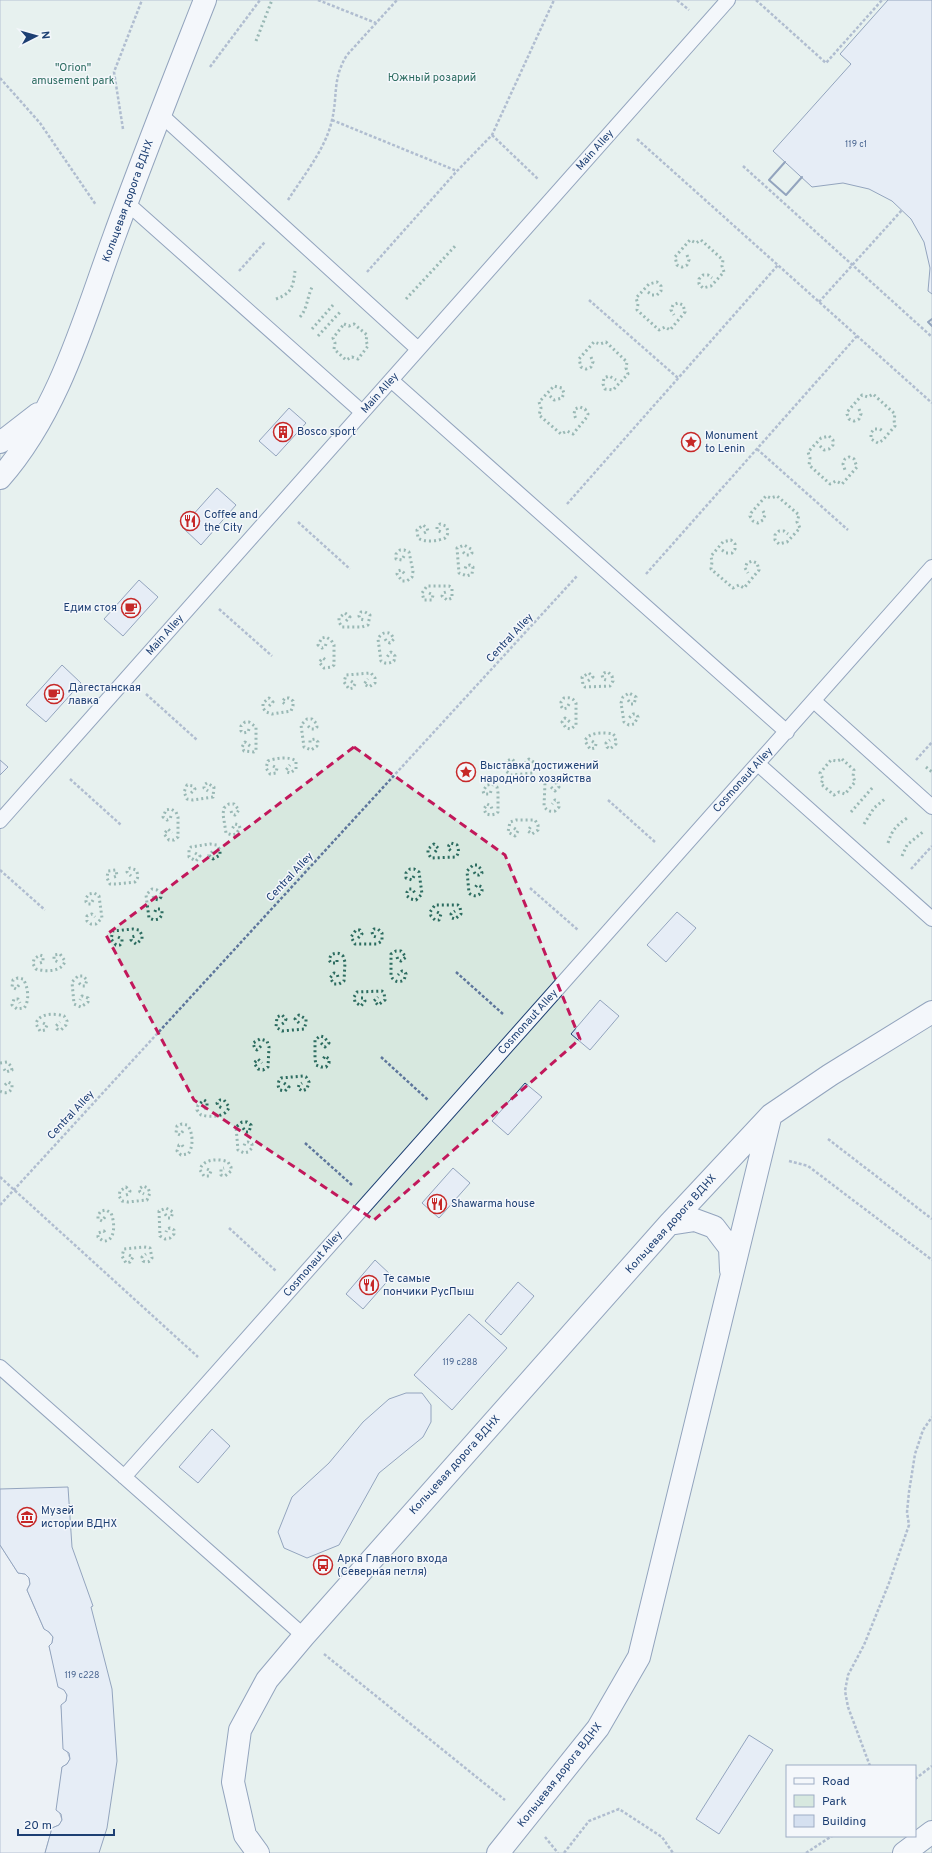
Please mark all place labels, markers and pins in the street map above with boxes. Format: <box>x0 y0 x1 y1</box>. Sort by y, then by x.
building icon: Bosco sport <box>272 421 294 443</box>
place label: Bosco sport <box>297 425 356 439</box>
place label: Monument to Lenin <box>705 429 758 456</box>
place icon: Monument to Lenin <box>680 431 702 453</box>
place label: Coffee and the City <box>204 508 258 535</box>
restaurant icon: Coffee and the City <box>179 510 201 532</box>
cafe icon: Едим стоя <box>120 597 142 619</box>
place label: Едим стоя <box>64 601 117 615</box>
place label: Дагестанская лавка <box>68 681 141 708</box>
cafe icon: Дагестанская лавка <box>43 683 65 705</box>
place label: Выставка достижений народного хозяйства <box>480 759 599 786</box>
place icon: Выставка достижений народного хозяйства <box>455 761 477 783</box>
restaurant icon: Shawarma house <box>426 1193 448 1215</box>
place label: Shawarma house <box>451 1197 535 1211</box>
place label: Те самые пончики РусПыш <box>383 1272 474 1299</box>
restaurant icon: Те самые пончики РусПыш <box>358 1274 380 1296</box>
place label: Музей истории ВДНХ <box>41 1504 118 1531</box>
museum icon: Музей истории ВДНХ <box>16 1506 38 1528</box>
place label: Арка Главного входа (Северная петля) <box>337 1552 448 1579</box>
bus stop icon: Арка Главного входа (Северная петля) <box>312 1554 334 1576</box>

